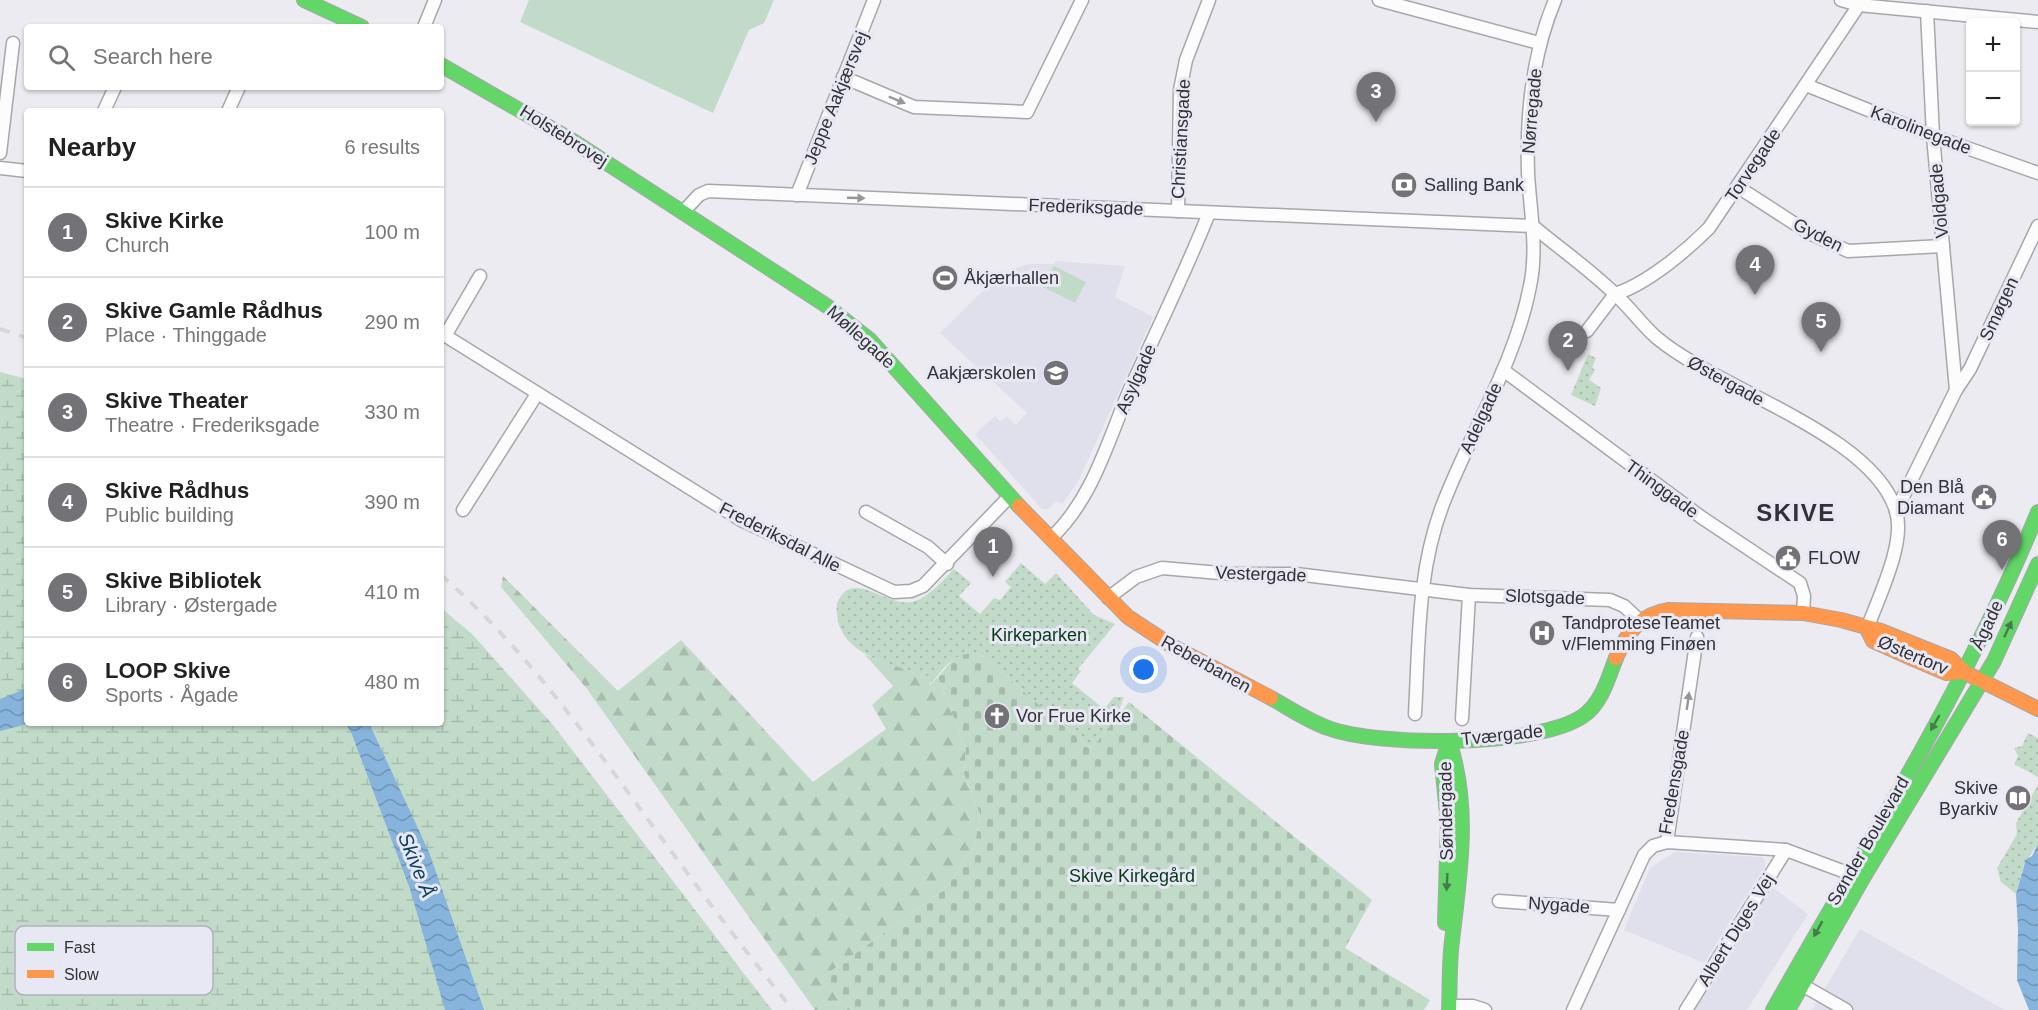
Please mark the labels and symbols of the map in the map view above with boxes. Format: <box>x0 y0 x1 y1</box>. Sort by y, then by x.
street label: Jeppe Aakjærsvej <box>800 28 872 168</box>
street label: Nørregade <box>1518 67 1546 155</box>
pin: 3 <box>1356 72 1396 122</box>
street label: Christiansgade <box>1168 79 1194 199</box>
one-way arrow <box>888 95 906 105</box>
street label: Holstebrovej <box>516 101 612 171</box>
street label: Karolinegade <box>1868 102 1974 158</box>
street label: Torvegade <box>1721 125 1785 205</box>
street label: Voldgade <box>1926 163 1952 239</box>
bank icon: Salling Bank <box>1389 170 1419 200</box>
place label: Salling Bank <box>1424 175 1525 195</box>
one-way arrow <box>846 193 865 202</box>
street label: Frederiksgade <box>1028 195 1144 219</box>
street label: Gyden <box>1790 214 1846 256</box>
pin: 4 <box>1736 246 1774 295</box>
sports icon: Åkjærhallen <box>930 263 960 293</box>
place label: Åkjærhallen <box>964 268 1059 288</box>
street label: Smøgen <box>1976 274 2022 344</box>
street label: Møllegade <box>823 301 899 373</box>
pin: 5 <box>1802 302 1840 352</box>
pin: 2 <box>1548 322 1588 371</box>
street label: Asylgade <box>1112 341 1160 417</box>
street label: Østergade <box>1684 352 1768 410</box>
school or university icon: Aakjærskolen <box>1041 358 1071 388</box>
place label: Aakjærskolen <box>927 363 1036 383</box>
street label: Adelgade <box>1456 379 1506 457</box>
street label: Thinggade <box>1622 456 1702 522</box>
place label: Den Blå Diamant <box>1897 477 1965 518</box>
public building icon: Den Blå Diamant <box>1969 482 1999 512</box>
street label: Frederiksdal Alle <box>716 498 844 576</box>
district label: SKIVE <box>1756 499 1836 526</box>
pin: 6 <box>1982 520 2022 570</box>
pin: 1 <box>974 528 1012 577</box>
public building icon: FLOW <box>1773 543 1803 573</box>
place label: FLOW <box>1808 548 1860 568</box>
street label: Vestergade <box>1215 562 1307 586</box>
street label: Slotsgade <box>1505 586 1585 608</box>
street label: Ågade <box>1967 597 2007 653</box>
place label: TandproteseTeamet v/Flemming Finøen <box>1562 613 1720 654</box>
hospital icon: TandproteseTeamet v/Flemming Finøen <box>1527 618 1557 648</box>
one-way arrow <box>2004 620 2013 637</box>
park label: Kirkeparken <box>991 625 1087 645</box>
street label: Reberbanen <box>1158 631 1254 697</box>
street label: Østertorv <box>1875 631 1951 679</box>
your location <box>1129 655 1158 684</box>
one-way arrow <box>1683 691 1692 710</box>
church icon: Vor Frue Kirke <box>982 701 1012 731</box>
place label: Vor Frue Kirke <box>1016 706 1131 726</box>
one-way arrow <box>1930 715 1940 732</box>
street label: Tværgade <box>1460 721 1544 749</box>
street label: Fredensgade <box>1655 728 1693 836</box>
street label: Søndergade <box>1435 761 1457 861</box>
street label: Sønder Boulevard <box>1823 773 1913 909</box>
place label: Skive Byarkiv <box>1939 778 1998 819</box>
library icon: Skive Byarkiv <box>2003 783 2033 813</box>
water label: Skive Å <box>394 829 440 901</box>
park label: Skive Kirkegård <box>1069 866 1195 886</box>
street label: Albert Diges Vej <box>1694 870 1778 990</box>
one-way arrow <box>1442 872 1451 891</box>
street label: Nygade <box>1527 893 1591 917</box>
one-way arrow <box>1813 920 1823 937</box>
legend <box>15 926 213 995</box>
text: Fast <box>64 939 96 956</box>
text: Slow <box>64 966 99 983</box>

